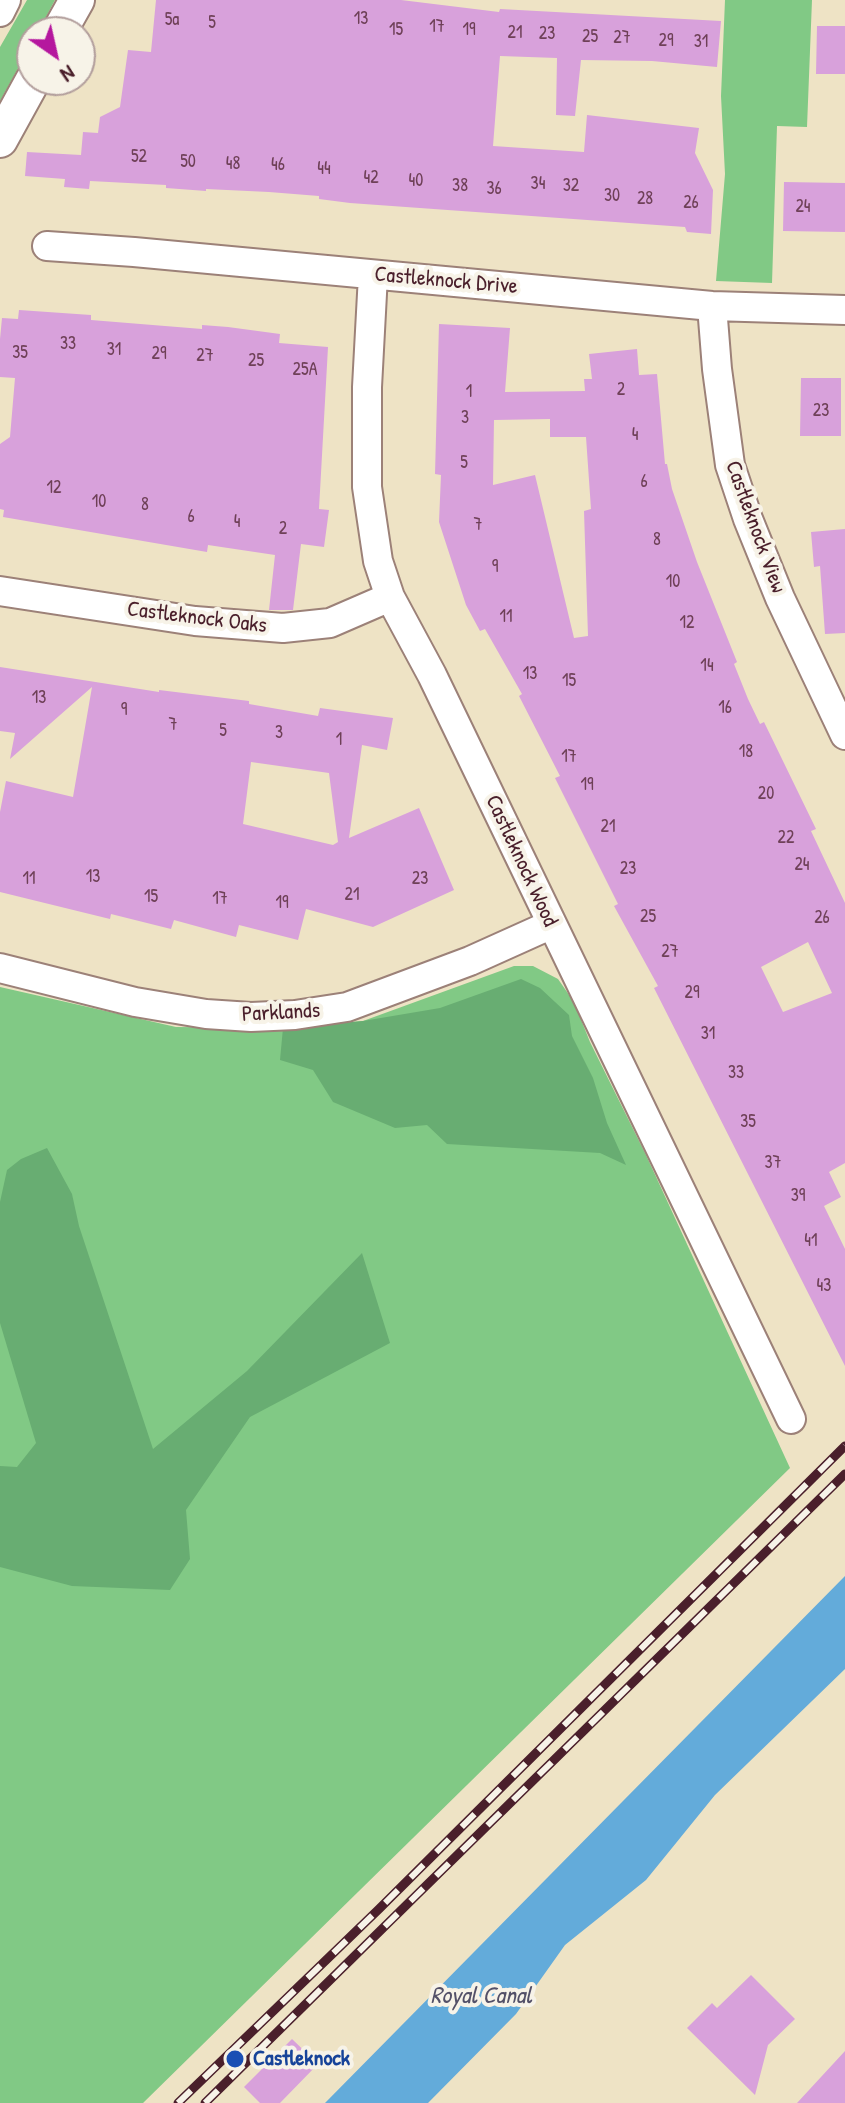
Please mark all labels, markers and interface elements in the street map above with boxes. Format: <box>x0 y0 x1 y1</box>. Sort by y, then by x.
house number: 13 <box>354 8 368 30</box>
house number: 5a <box>165 9 179 31</box>
house number: 5 <box>208 12 216 34</box>
north arrow <box>16 16 96 96</box>
house number: 17 <box>429 16 445 38</box>
house number: 15 <box>389 19 403 41</box>
house number: 19 <box>462 19 476 41</box>
house number: 21 <box>508 22 522 44</box>
house number: 23 <box>539 23 555 45</box>
house number: 25 <box>582 26 598 48</box>
house number: 27 <box>613 27 631 49</box>
house number: 29 <box>658 30 674 52</box>
house number: 31 <box>694 31 708 53</box>
text: N <box>55 59 82 90</box>
house number: 52 <box>131 146 147 168</box>
house number: 50 <box>180 151 196 173</box>
house number: 48 <box>226 153 240 175</box>
house number: 46 <box>271 154 285 176</box>
house number: 44 <box>317 158 331 180</box>
house number: 42 <box>363 167 379 189</box>
house number: 40 <box>409 170 423 192</box>
house number: 34 <box>531 173 545 195</box>
house number: 38 <box>452 175 468 197</box>
house number: 32 <box>563 175 579 197</box>
house number: 36 <box>486 178 502 200</box>
house number: 30 <box>604 185 620 207</box>
house number: 28 <box>637 188 653 210</box>
house number: 26 <box>683 192 699 214</box>
house number: 24 <box>795 196 811 218</box>
street label: Castleknock Drive <box>373 262 519 300</box>
house number: 33 <box>60 333 76 355</box>
house number: 31 <box>107 339 121 361</box>
house number: 35 <box>12 342 28 364</box>
house number: 29 <box>151 343 167 365</box>
house number: 27 <box>196 345 214 367</box>
house number: 25 <box>248 350 264 372</box>
house number: 25A <box>293 359 317 381</box>
house number: 2 <box>617 379 625 401</box>
house number: 1 <box>466 381 472 403</box>
house number: 23 <box>813 400 829 422</box>
house number: 3 <box>461 407 469 429</box>
house number: 4 <box>632 424 638 446</box>
house number: 5 <box>460 452 468 474</box>
street label: Castleknock View <box>719 458 791 596</box>
house number: 6 <box>640 471 648 493</box>
house number: 12 <box>47 477 61 499</box>
house number: 10 <box>92 491 106 513</box>
house number: 8 <box>141 494 149 516</box>
house number: 6 <box>187 506 195 528</box>
house number: 4 <box>234 511 240 533</box>
house number: 7 <box>474 514 482 536</box>
house number: 2 <box>279 518 287 540</box>
house number: 8 <box>653 529 661 551</box>
house number: 9 <box>492 556 498 578</box>
house number: 10 <box>666 571 680 593</box>
street label: Castleknock Oaks <box>126 596 268 640</box>
house number: 11 <box>499 606 513 628</box>
house number: 12 <box>680 612 694 634</box>
house number: 14 <box>700 655 714 677</box>
house number: 13 <box>523 663 537 685</box>
house number: 15 <box>562 670 576 692</box>
house number: 13 <box>32 687 46 709</box>
house number: 16 <box>718 697 732 719</box>
house number: 9 <box>121 699 127 721</box>
house number: 7 <box>169 714 177 736</box>
house number: 5 <box>219 720 227 742</box>
house number: 3 <box>275 722 283 744</box>
house number: 1 <box>336 729 342 751</box>
house number: 18 <box>739 741 753 763</box>
house number: 17 <box>561 746 577 768</box>
house number: 19 <box>580 774 594 796</box>
house number: 20 <box>758 783 774 805</box>
street label: Castleknock Wood <box>479 791 563 931</box>
house number: 21 <box>601 816 615 838</box>
house number: 22 <box>778 827 794 849</box>
house number: 24 <box>794 854 810 876</box>
house number: 23 <box>620 858 636 880</box>
house number: 13 <box>86 866 100 888</box>
house number: 11 <box>22 868 36 890</box>
house number: 23 <box>412 868 428 890</box>
house number: 21 <box>345 884 359 906</box>
house number: 15 <box>144 886 158 908</box>
house number: 17 <box>212 888 228 910</box>
house number: 19 <box>275 892 289 914</box>
house number: 25 <box>640 906 656 928</box>
house number: 26 <box>814 907 830 929</box>
house number: 27 <box>661 941 679 963</box>
house number: 29 <box>684 982 700 1004</box>
street label: Parklands <box>241 998 321 1028</box>
house number: 31 <box>701 1023 715 1045</box>
house number: 33 <box>728 1062 744 1084</box>
house number: 35 <box>740 1111 756 1133</box>
house number: 37 <box>765 1152 781 1174</box>
house number: 39 <box>791 1185 805 1207</box>
house number: 41 <box>804 1230 818 1252</box>
house number: 43 <box>817 1275 831 1297</box>
water label: Royal Canal <box>430 1983 532 2011</box>
place label: Castleknock <box>253 2046 350 2072</box>
marker: Castleknock <box>224 2048 246 2070</box>

